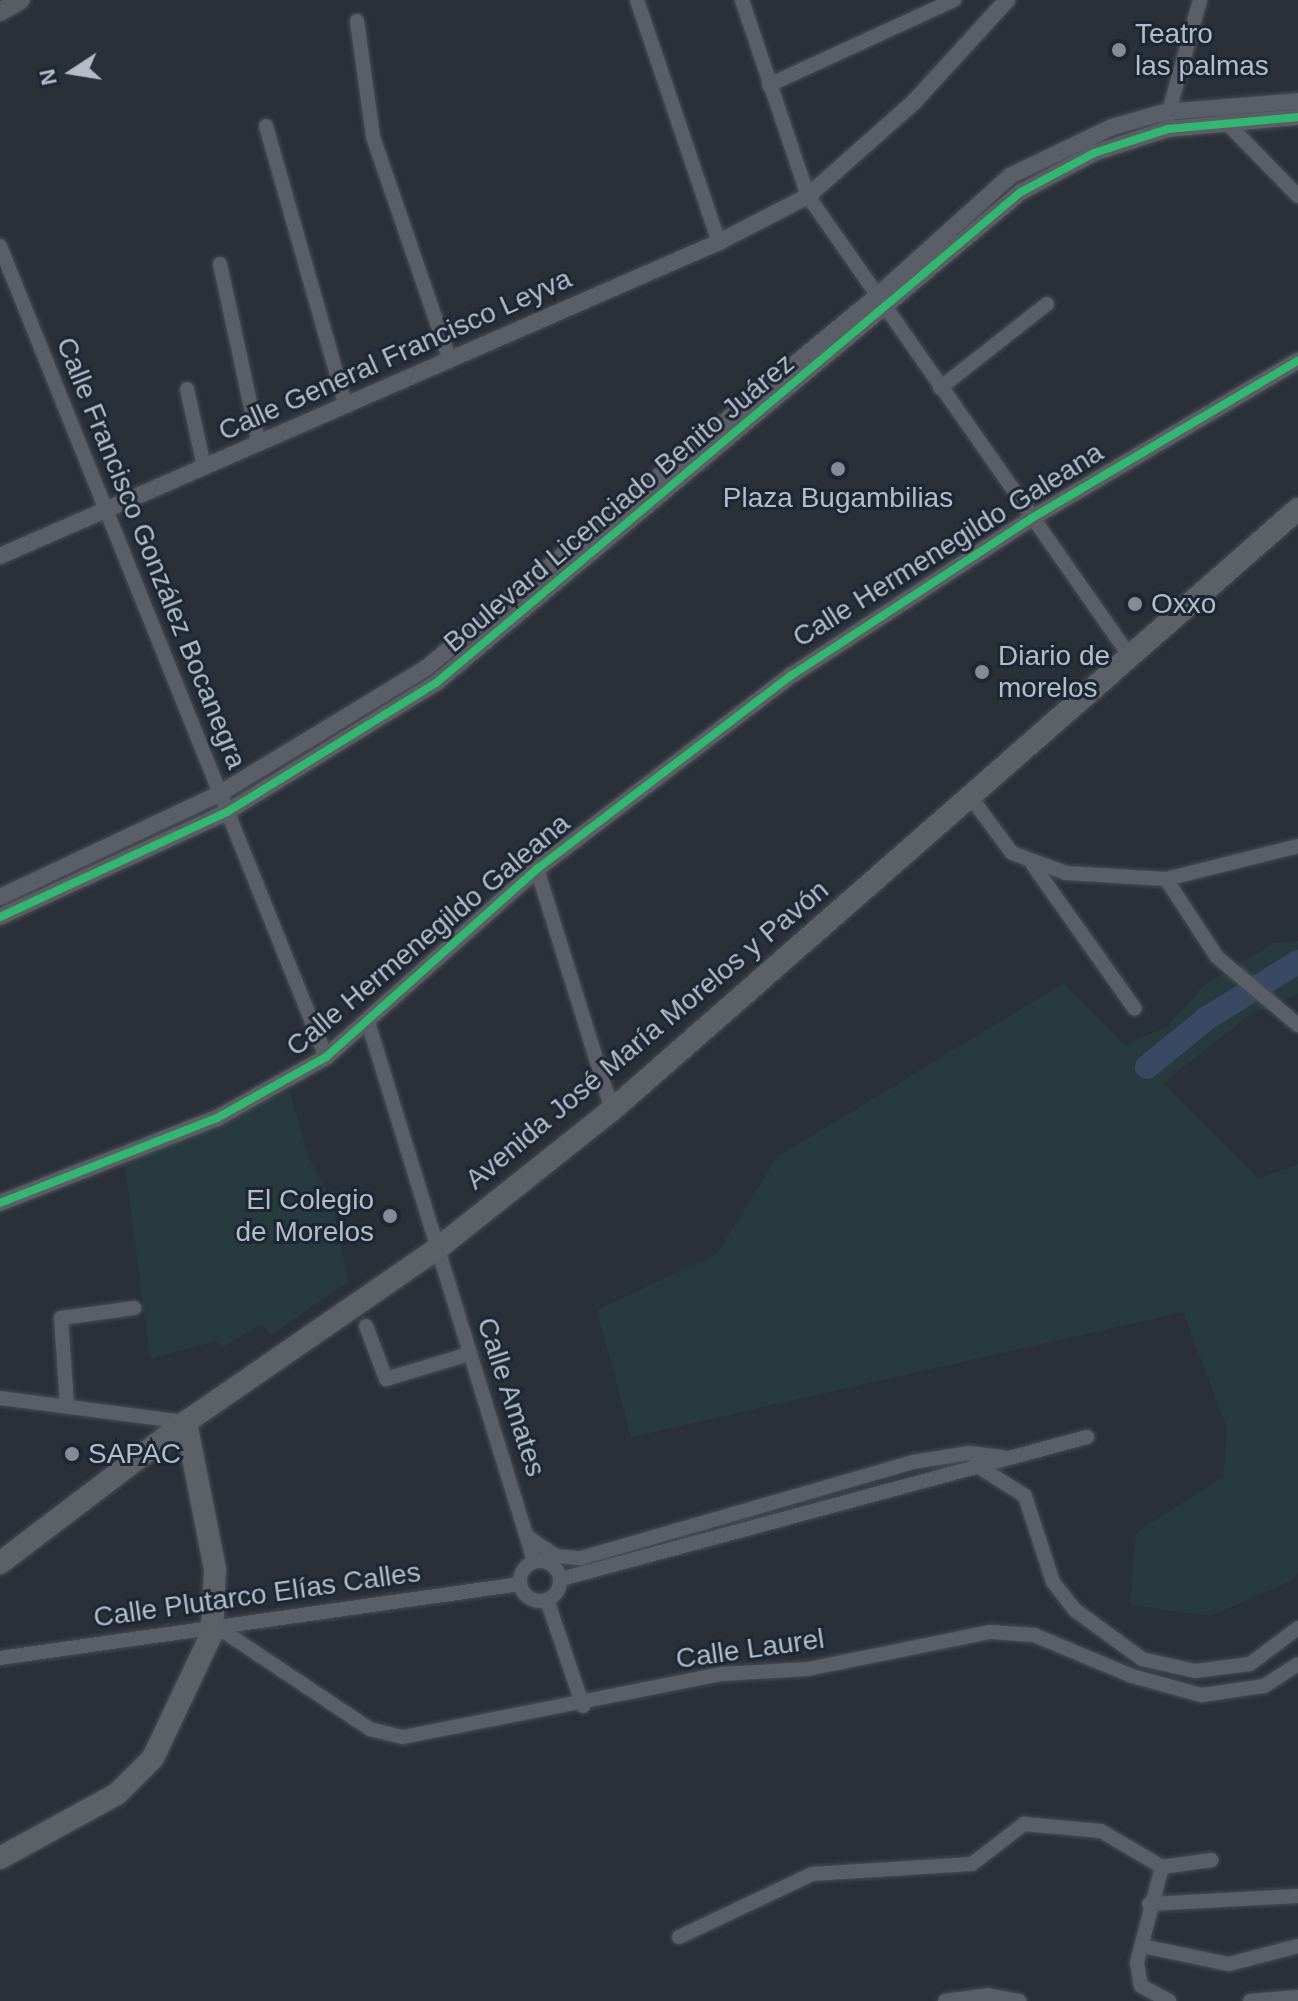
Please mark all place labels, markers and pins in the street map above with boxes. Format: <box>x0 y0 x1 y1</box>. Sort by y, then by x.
place label: Teatro las palmas <box>1135 17 1269 83</box>
marker: Teatro las palmas <box>1110 41 1128 59</box>
marker: Plaza Bugambilias <box>829 460 847 478</box>
place label: Plaza Bugambilias <box>723 481 953 515</box>
place label: Oxxo <box>1151 587 1216 621</box>
marker: Oxxo <box>1126 595 1144 613</box>
place label: Diario de morelos <box>998 639 1110 705</box>
marker: Diario de morelos <box>973 663 991 681</box>
place label: El Colegio de Morelos <box>235 1183 374 1249</box>
marker: El Colegio de Morelos <box>381 1207 399 1225</box>
place label: SAPAC <box>88 1437 181 1471</box>
marker: SAPAC <box>63 1445 81 1463</box>

